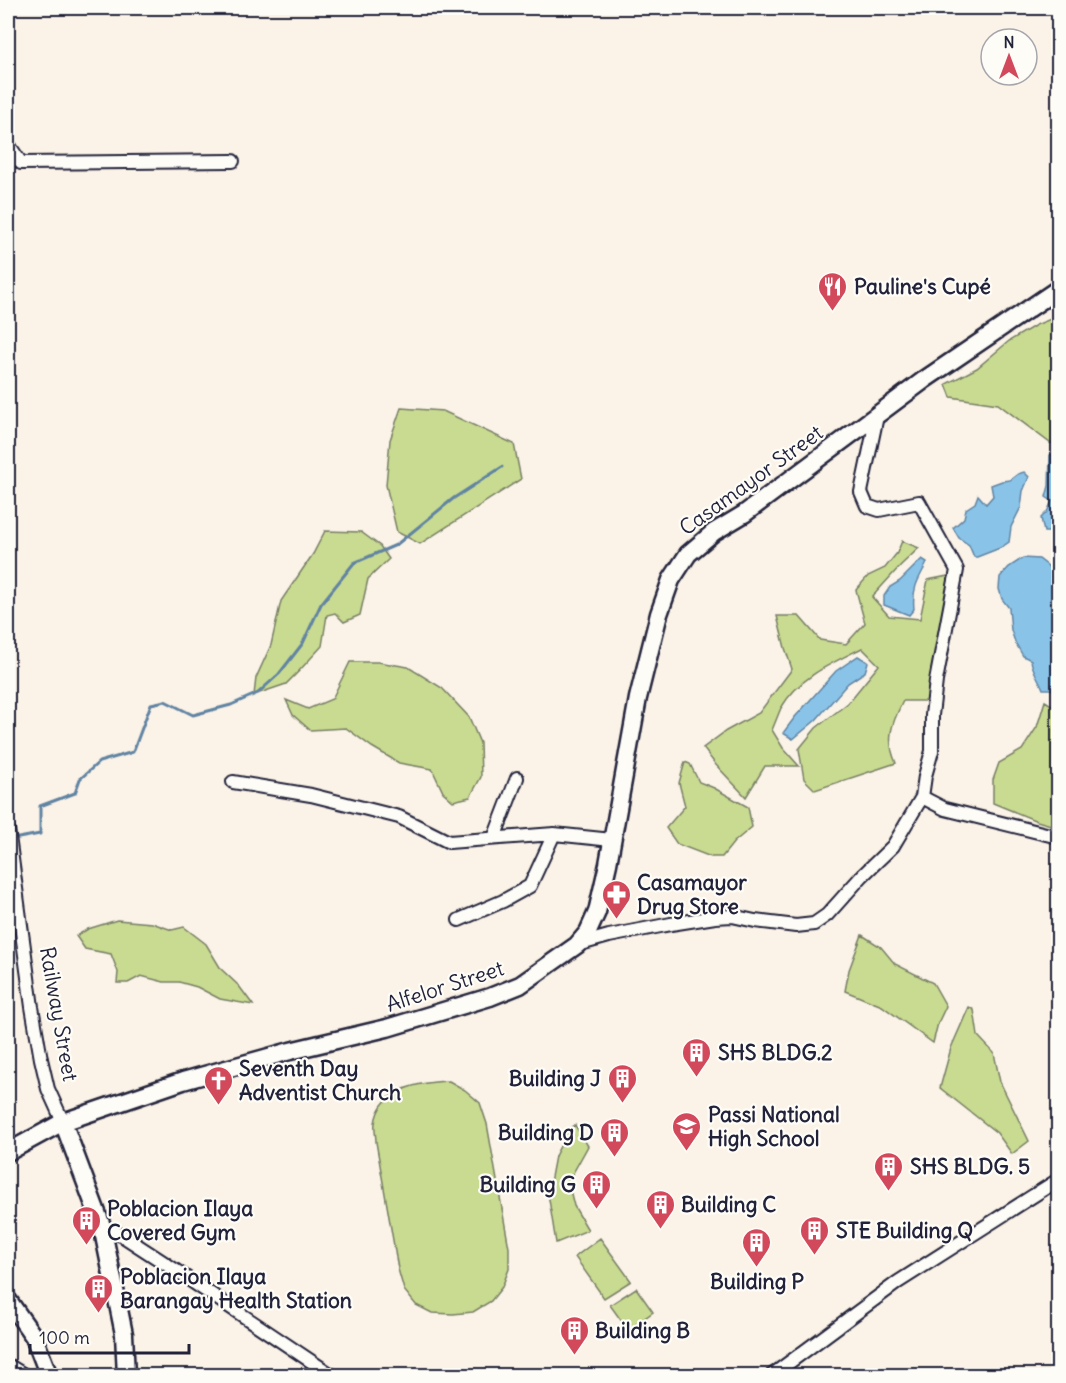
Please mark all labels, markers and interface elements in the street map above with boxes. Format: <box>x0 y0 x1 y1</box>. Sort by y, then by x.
north arrow <box>979 27 1039 87</box>
text: N <box>1003 32 1015 52</box>
restaurant icon: Pauline's Cupé <box>817 270 849 312</box>
place label: Pauline's Cupé <box>854 273 991 300</box>
street label: Casamayor Street <box>674 419 828 541</box>
place label: Casamayor Drug Store <box>637 869 747 920</box>
pharmacy icon: Casamayor Drug Store <box>600 878 632 920</box>
street label: Railway Street <box>34 945 84 1083</box>
street label: Alfelor Street <box>383 954 507 1018</box>
building icon: SHS BLDG.2 <box>681 1036 713 1078</box>
place label: SHS BLDG.2 <box>718 1039 833 1066</box>
place label: Seventh Day Adventist Church <box>239 1055 401 1106</box>
building icon: Building J <box>606 1062 638 1104</box>
church icon: Seventh Day Adventist Church <box>202 1064 234 1106</box>
place label: Building J <box>509 1065 601 1092</box>
place label: Passi National High School <box>708 1101 840 1152</box>
school or university icon: Passi National High School <box>671 1110 703 1152</box>
building icon: Building D <box>599 1116 631 1158</box>
place label: Building D <box>498 1119 594 1146</box>
building icon: SHS BLDG. 5 <box>873 1150 905 1192</box>
place label: SHS BLDG. 5 <box>910 1153 1030 1180</box>
building icon: Building G <box>581 1168 613 1210</box>
place label: Building G <box>479 1171 576 1198</box>
building icon: Building C <box>644 1188 676 1230</box>
place label: Building C <box>681 1191 776 1218</box>
place label: Poblacion Ilaya Covered Gym <box>107 1195 253 1246</box>
building icon: Poblacion Ilaya Covered Gym <box>70 1204 102 1246</box>
building icon: STE Building Q <box>799 1214 831 1256</box>
place label: STE Building Q <box>836 1217 973 1244</box>
building icon: Building P <box>741 1226 773 1268</box>
place label: Poblacion Ilaya Barangay Health Station <box>120 1263 352 1314</box>
place label: Building P <box>710 1268 804 1295</box>
building icon: Poblacion Ilaya Barangay Health Station <box>83 1272 115 1314</box>
building icon: Building B <box>558 1314 590 1356</box>
scale bar <box>30 1317 189 1355</box>
place label: Building B <box>595 1317 690 1344</box>
text: 100 m <box>39 1326 90 1349</box>

